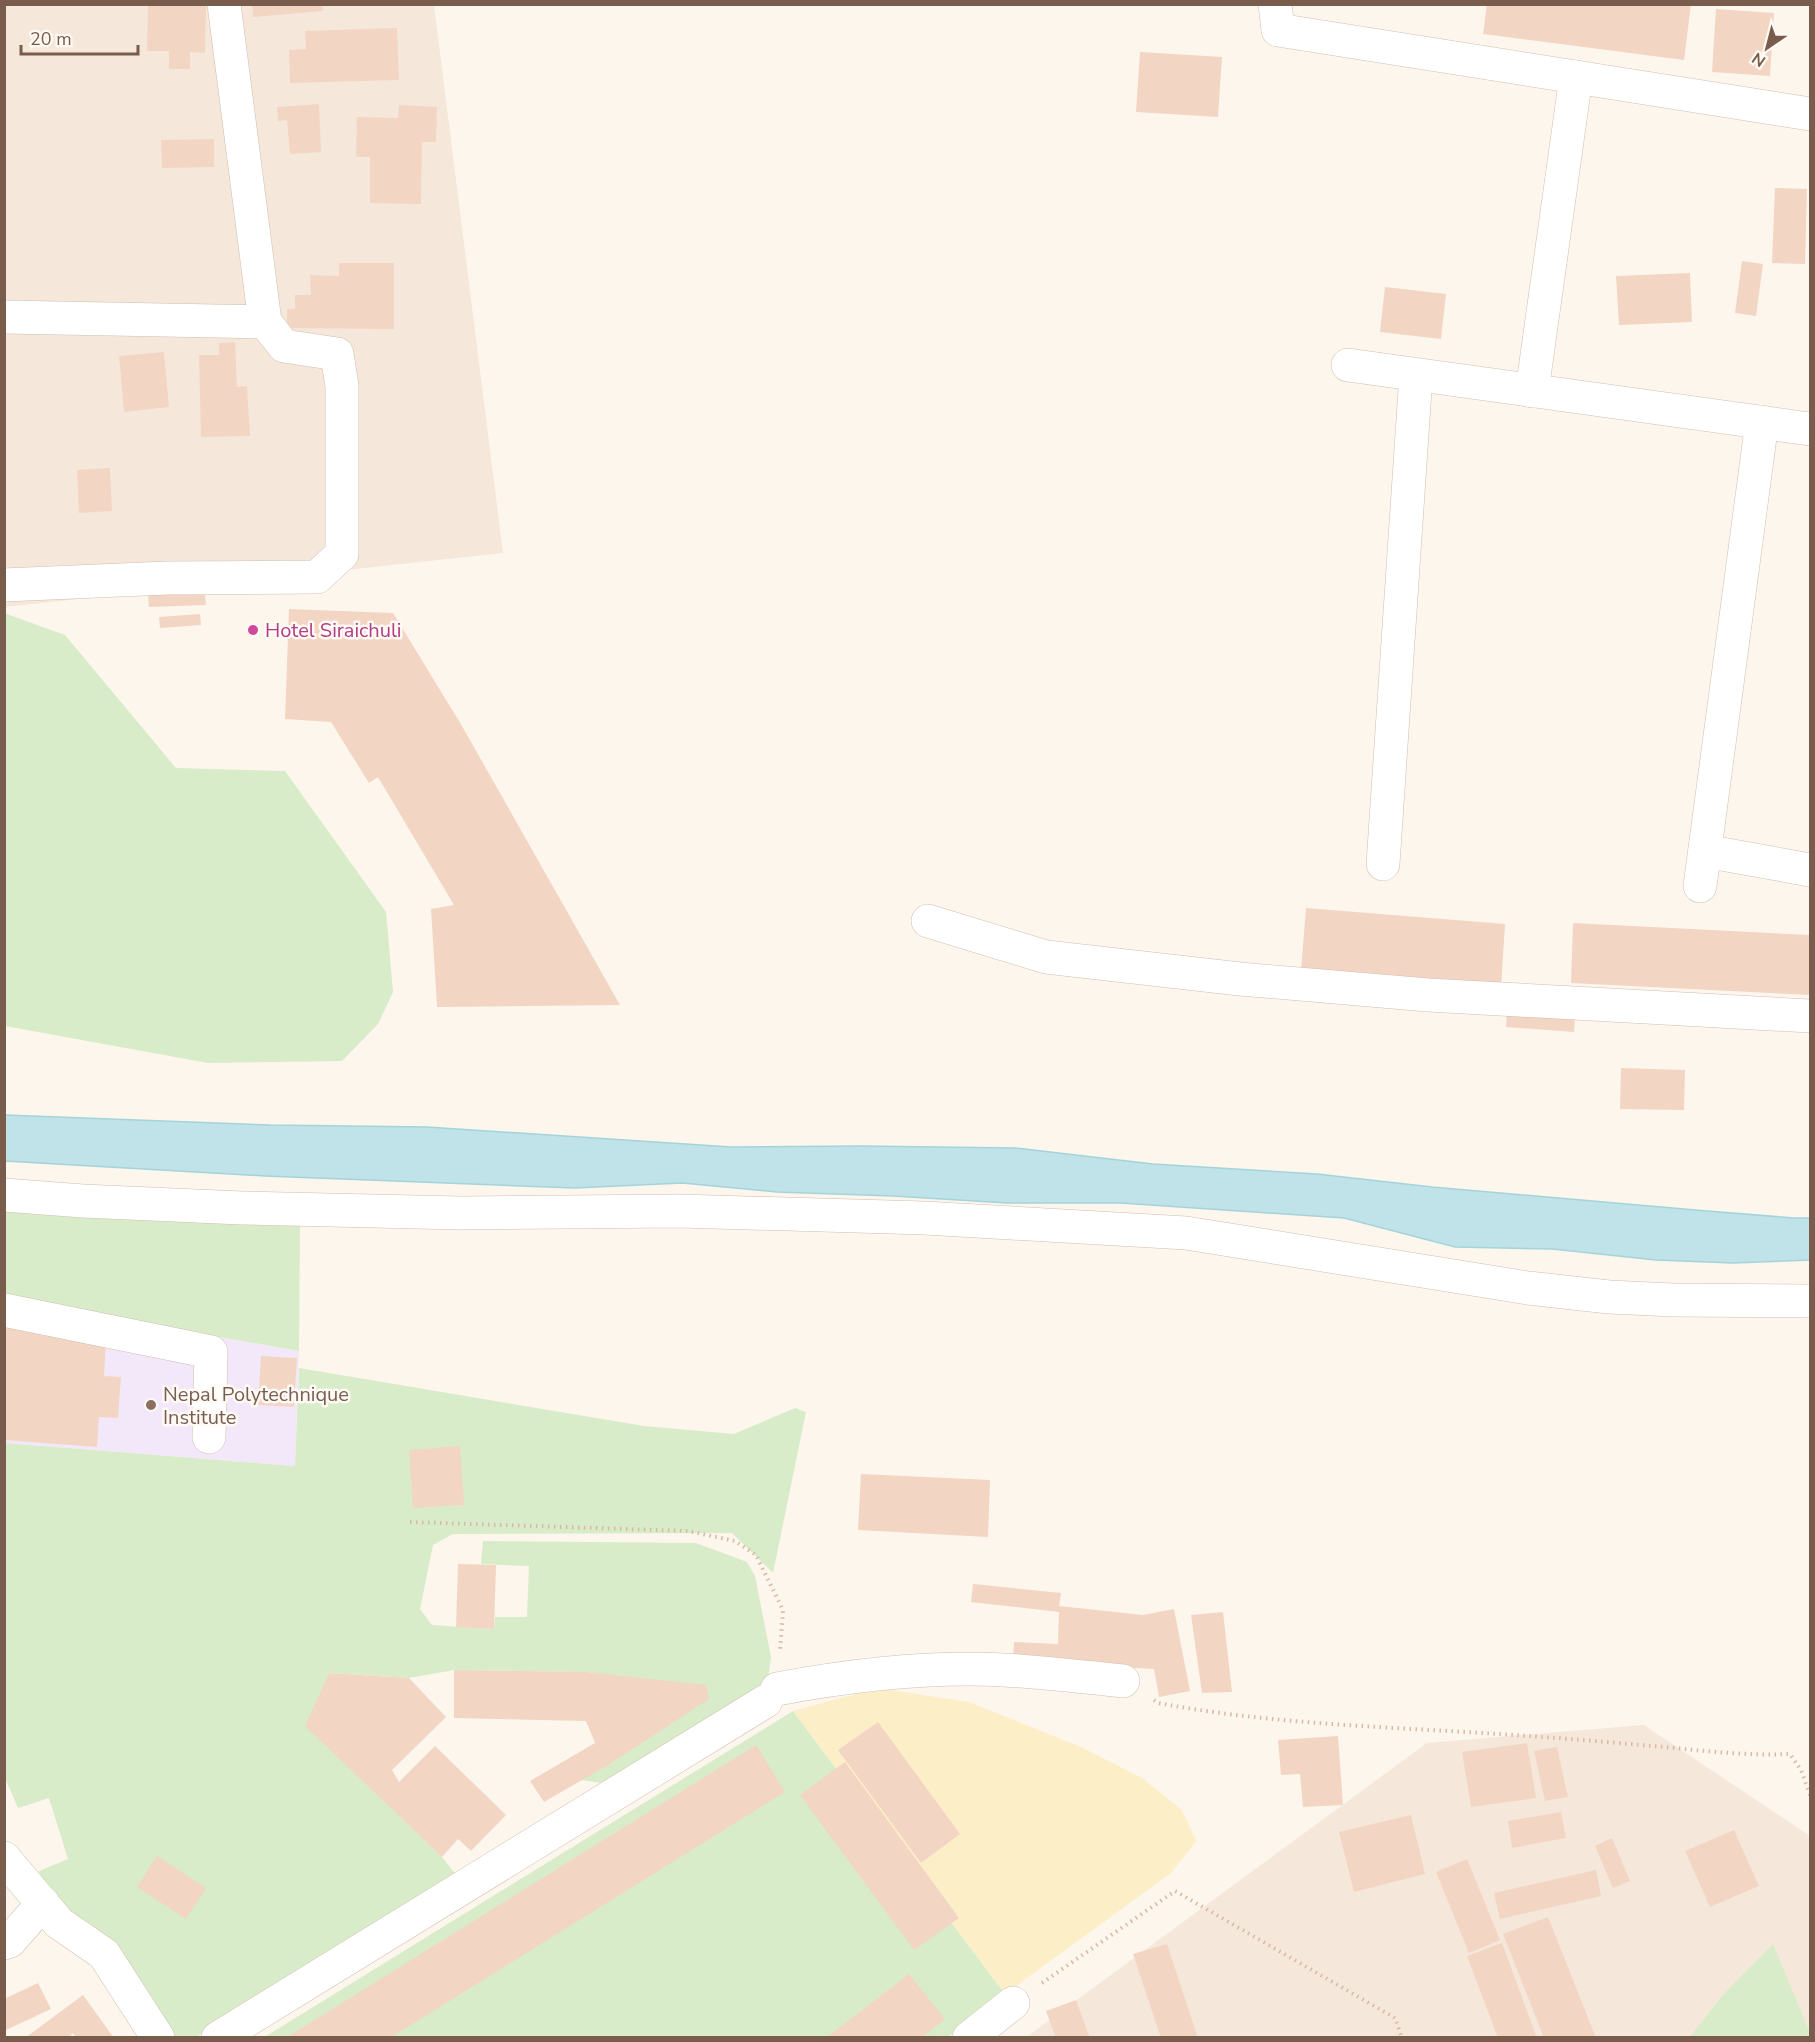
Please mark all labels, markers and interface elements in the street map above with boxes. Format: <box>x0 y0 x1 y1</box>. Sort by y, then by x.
scale bar <box>21 18 138 56</box>
north arrow <box>1737 18 1797 78</box>
text: 20 m <box>30 27 72 51</box>
text: N <box>1748 47 1770 72</box>
place label: Hotel Siraichuli <box>265 617 401 644</box>
marker: Hotel Siraichuli <box>246 623 260 637</box>
place label: Nepal Polytechnique Institute <box>163 1381 349 1431</box>
marker: Nepal Polytechnique Institute <box>144 1398 158 1412</box>

